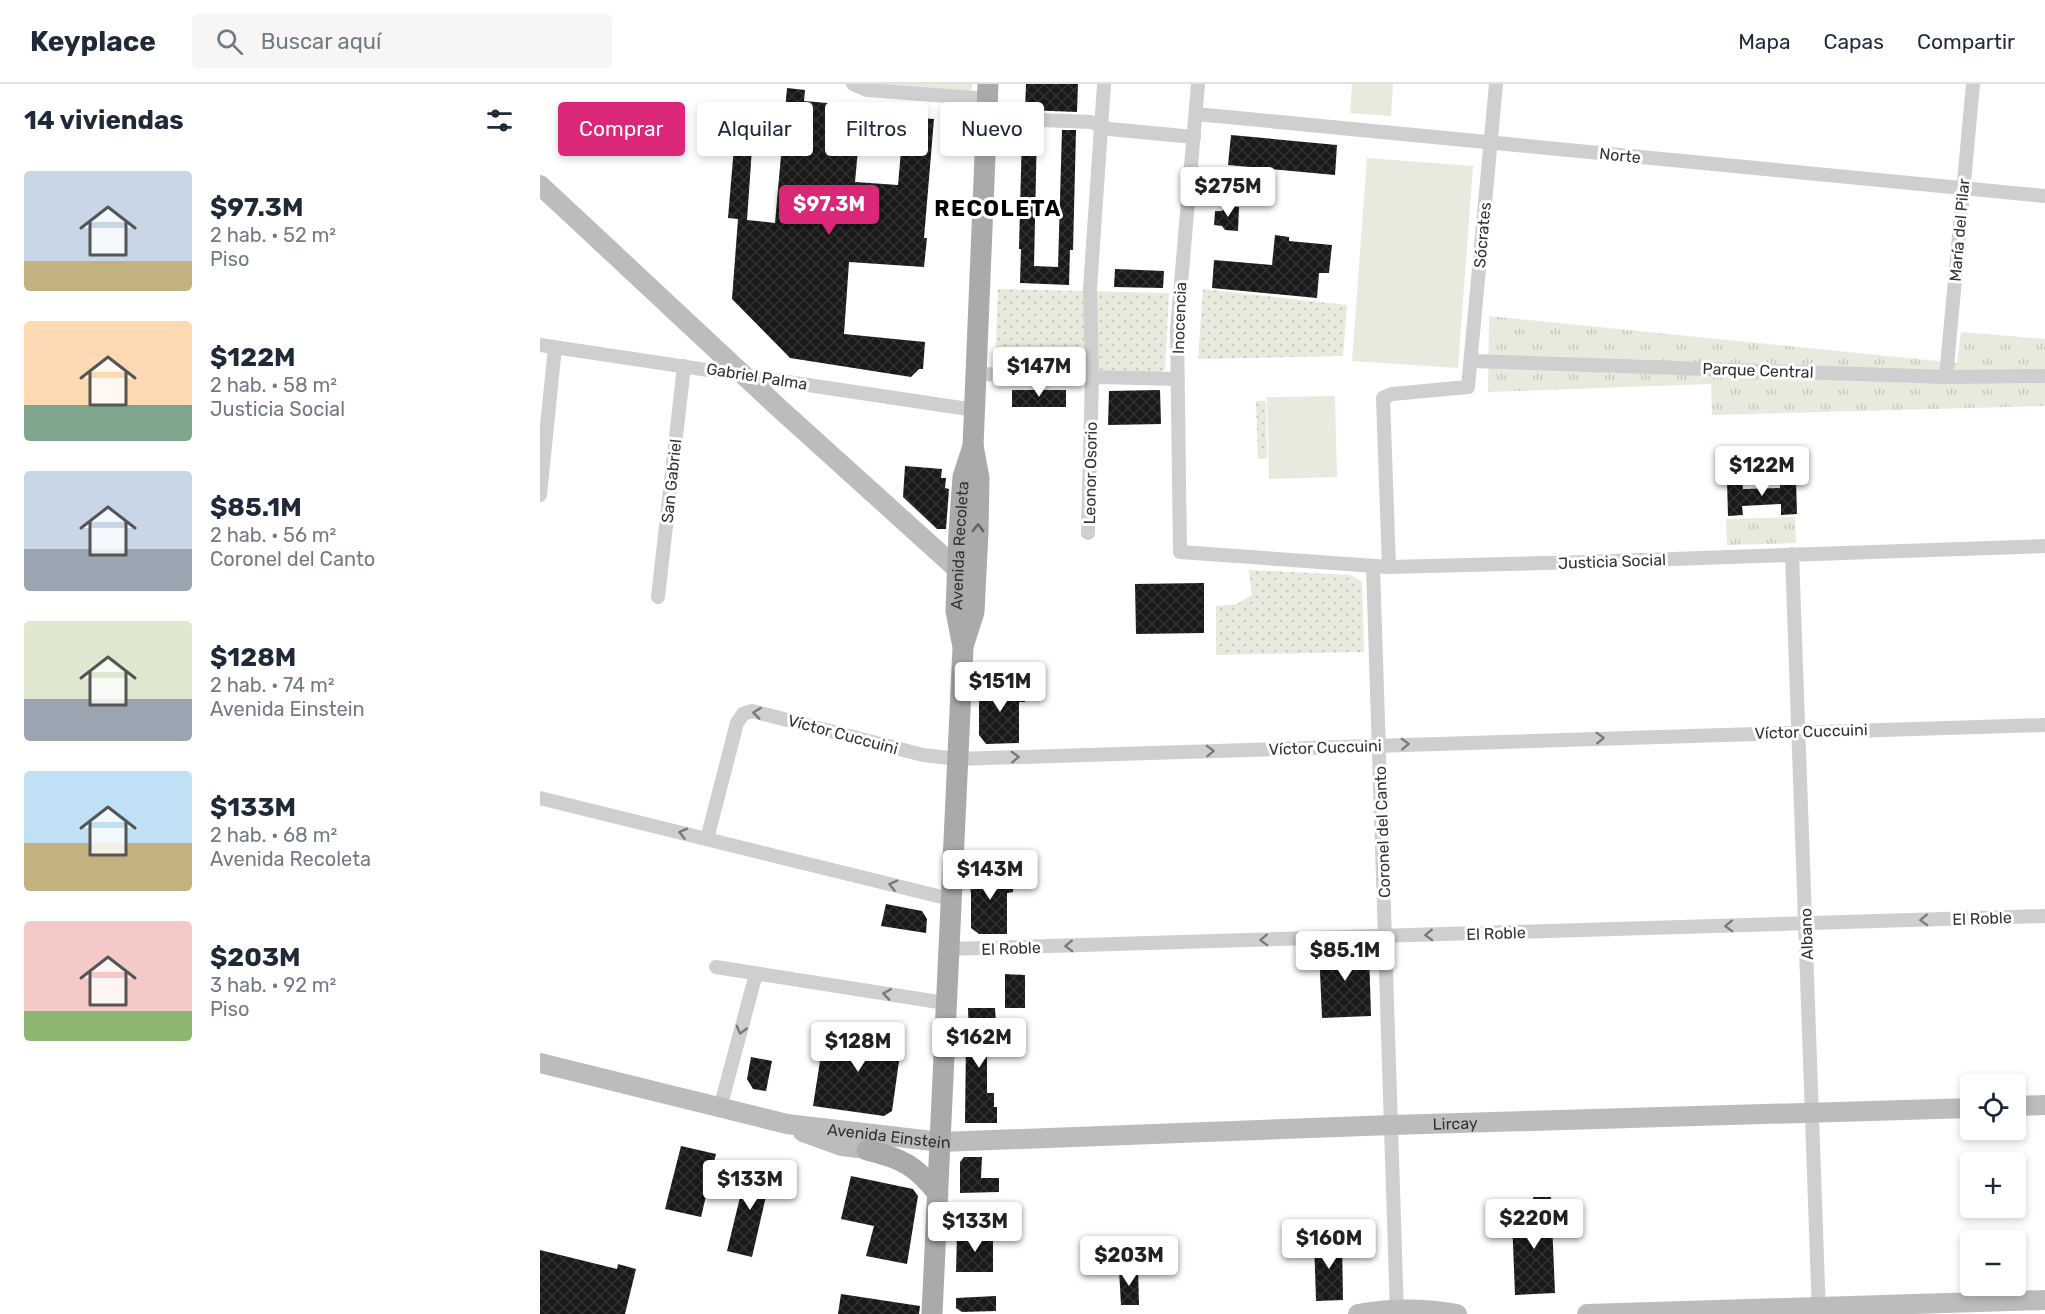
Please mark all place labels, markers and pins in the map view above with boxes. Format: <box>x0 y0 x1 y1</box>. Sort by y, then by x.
pin: $275M <box>1186 167 1270 218</box>
pin: $97.3M <box>780 185 878 236</box>
pin: $147M <box>997 347 1081 398</box>
pin: $122M <box>1720 446 1804 497</box>
pin: $151M <box>958 662 1042 713</box>
pin: $143M <box>948 850 1032 901</box>
pin: $85.1M <box>1296 931 1394 982</box>
pin: $162M <box>937 1018 1021 1069</box>
pin: $128M <box>816 1022 900 1073</box>
pin: $133M <box>708 1160 792 1211</box>
pin: $220M <box>1492 1199 1576 1250</box>
pin: $133M <box>933 1202 1017 1253</box>
pin: $160M <box>1287 1219 1371 1270</box>
pin: $203M <box>1087 1236 1171 1287</box>

